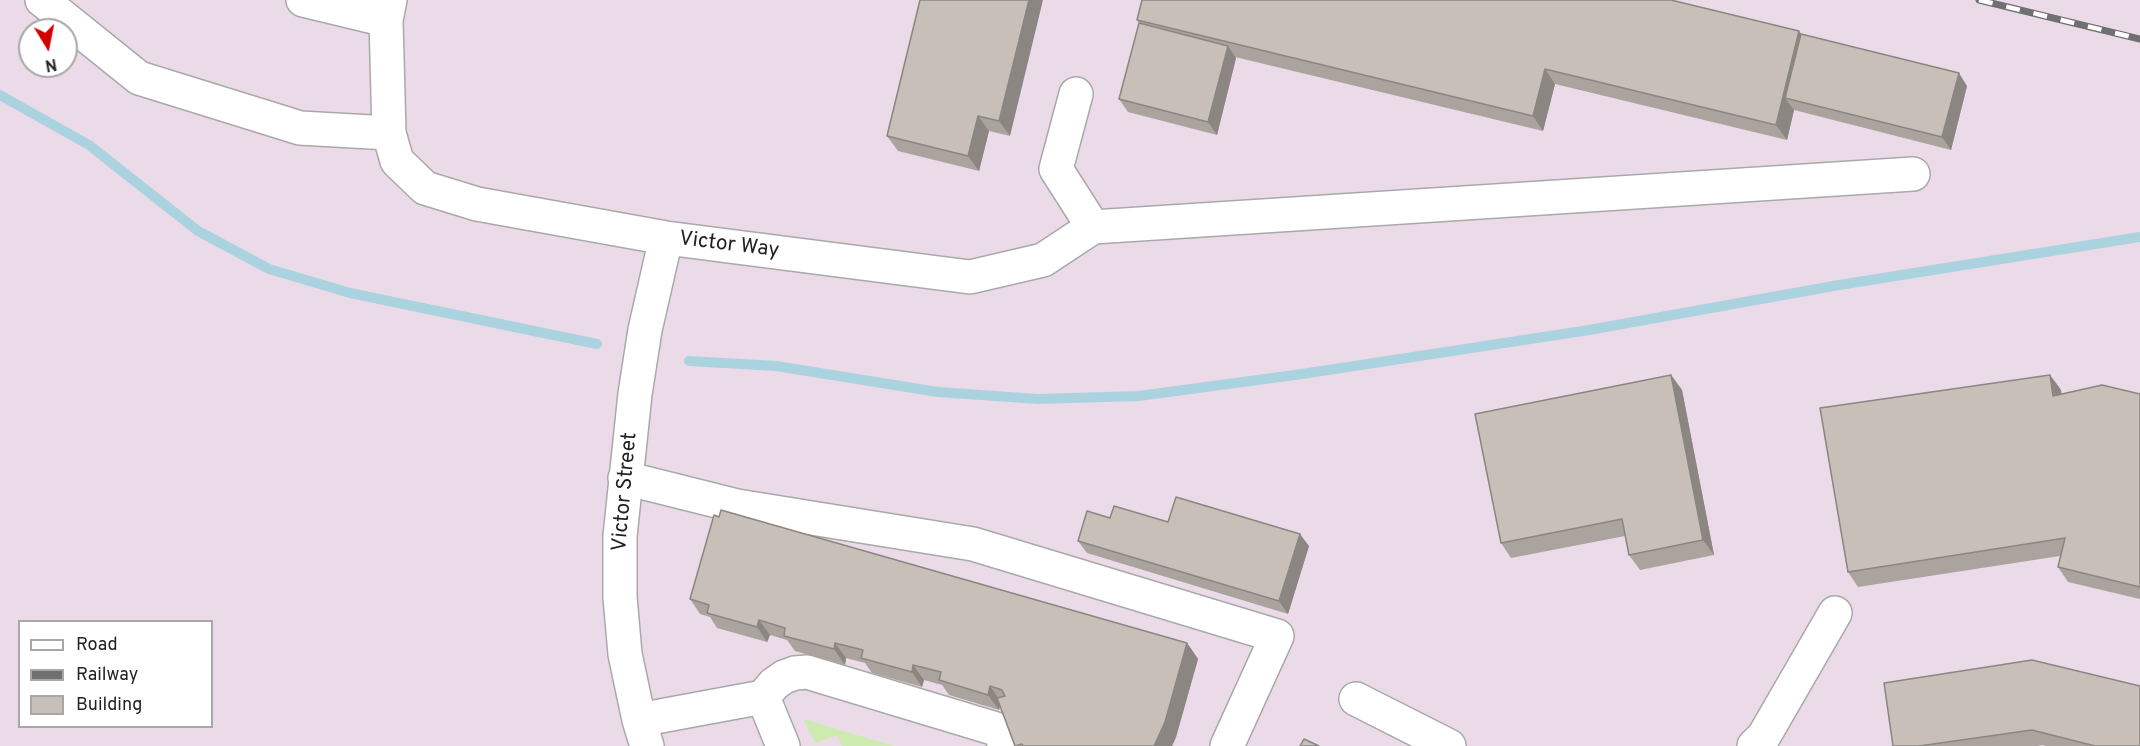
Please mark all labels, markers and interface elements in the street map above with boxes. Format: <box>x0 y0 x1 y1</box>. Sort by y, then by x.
north arrow <box>18 18 78 78</box>
text: N <box>43 53 58 75</box>
street label: Victor Way <box>677 227 781 265</box>
street label: Victor Street <box>608 431 644 553</box>
legend <box>18 620 213 728</box>
text: Road <box>76 634 118 657</box>
text: Railway <box>76 664 138 687</box>
text: Building <box>76 694 142 717</box>

